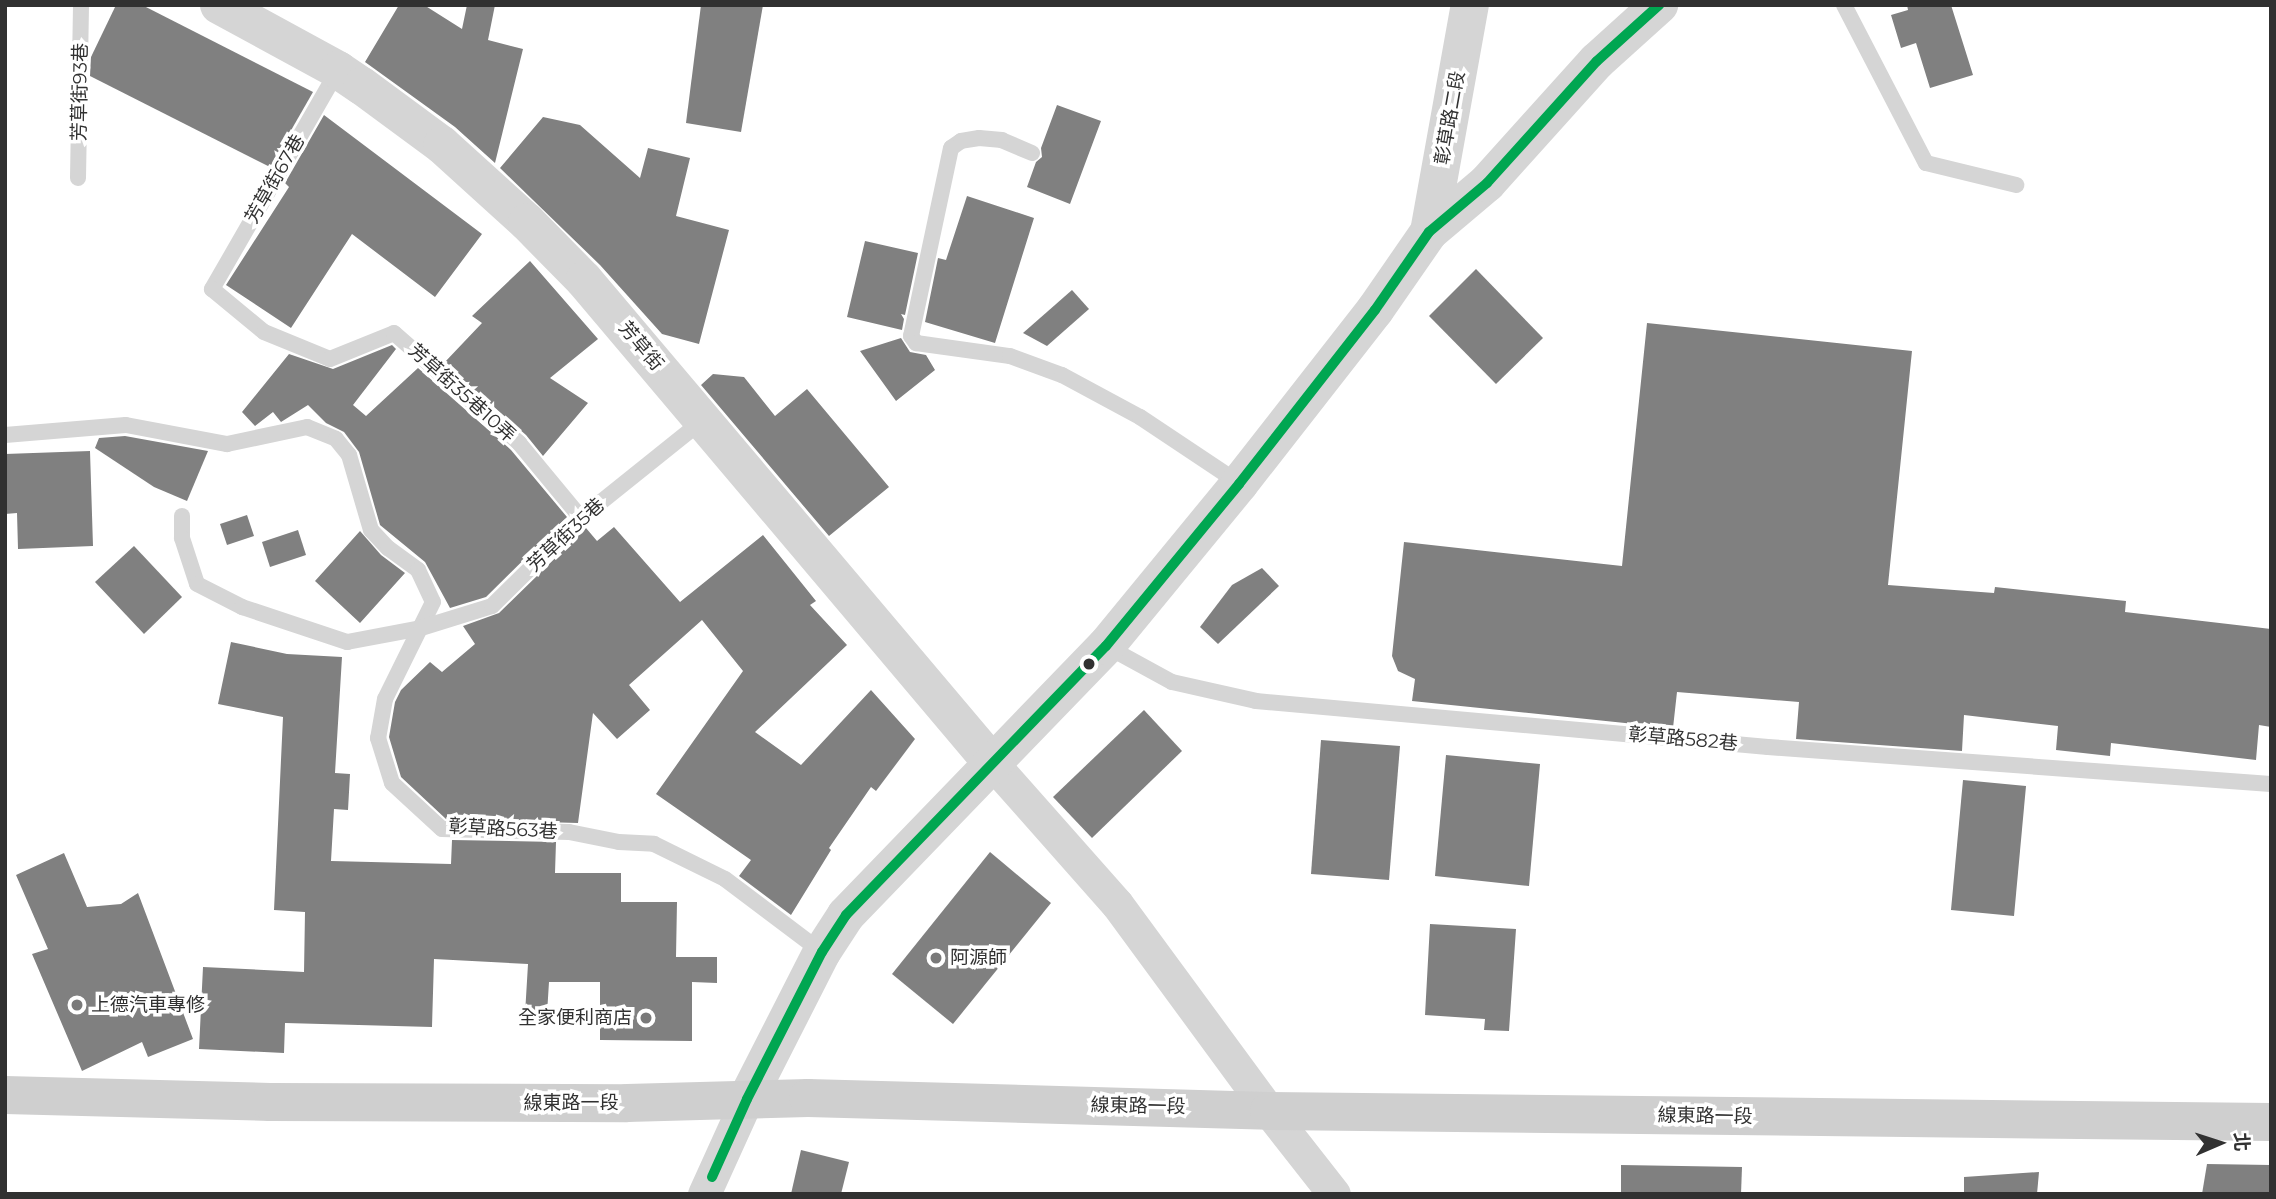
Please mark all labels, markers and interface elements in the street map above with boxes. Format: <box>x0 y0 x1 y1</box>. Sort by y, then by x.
street label: 芳草街93巷 <box>68 43 92 141</box>
street label: 彰草路二段 <box>1431 69 1469 167</box>
street label: 芳草街67巷 <box>240 131 310 227</box>
street label: 芳草街 <box>614 317 668 375</box>
street label: 芳草街35巷10弄 <box>404 339 520 447</box>
street label: 芳草街35巷 <box>523 493 609 577</box>
unlabelled marker <box>1082 657 1096 671</box>
street label: 彰草路582巷 <box>1627 723 1739 755</box>
street label: 彰草路563巷 <box>448 815 558 843</box>
place label: 阿源師 <box>950 947 1007 969</box>
marker: 阿源師 <box>928 950 944 966</box>
place label: 上德汽車專修 <box>91 994 205 1016</box>
marker: 上德汽車專修 <box>69 997 85 1013</box>
place label: 全家便利商店 <box>518 1007 632 1029</box>
marker: 全家便利商店 <box>638 1010 654 1026</box>
street label: 線東路一段 <box>524 1092 618 1114</box>
street label: 線東路一段 <box>1090 1094 1186 1118</box>
street label: 線東路一段 <box>1657 1104 1753 1128</box>
north arrow <box>2185 1108 2255 1178</box>
text: 北 <box>2229 1132 2253 1152</box>

